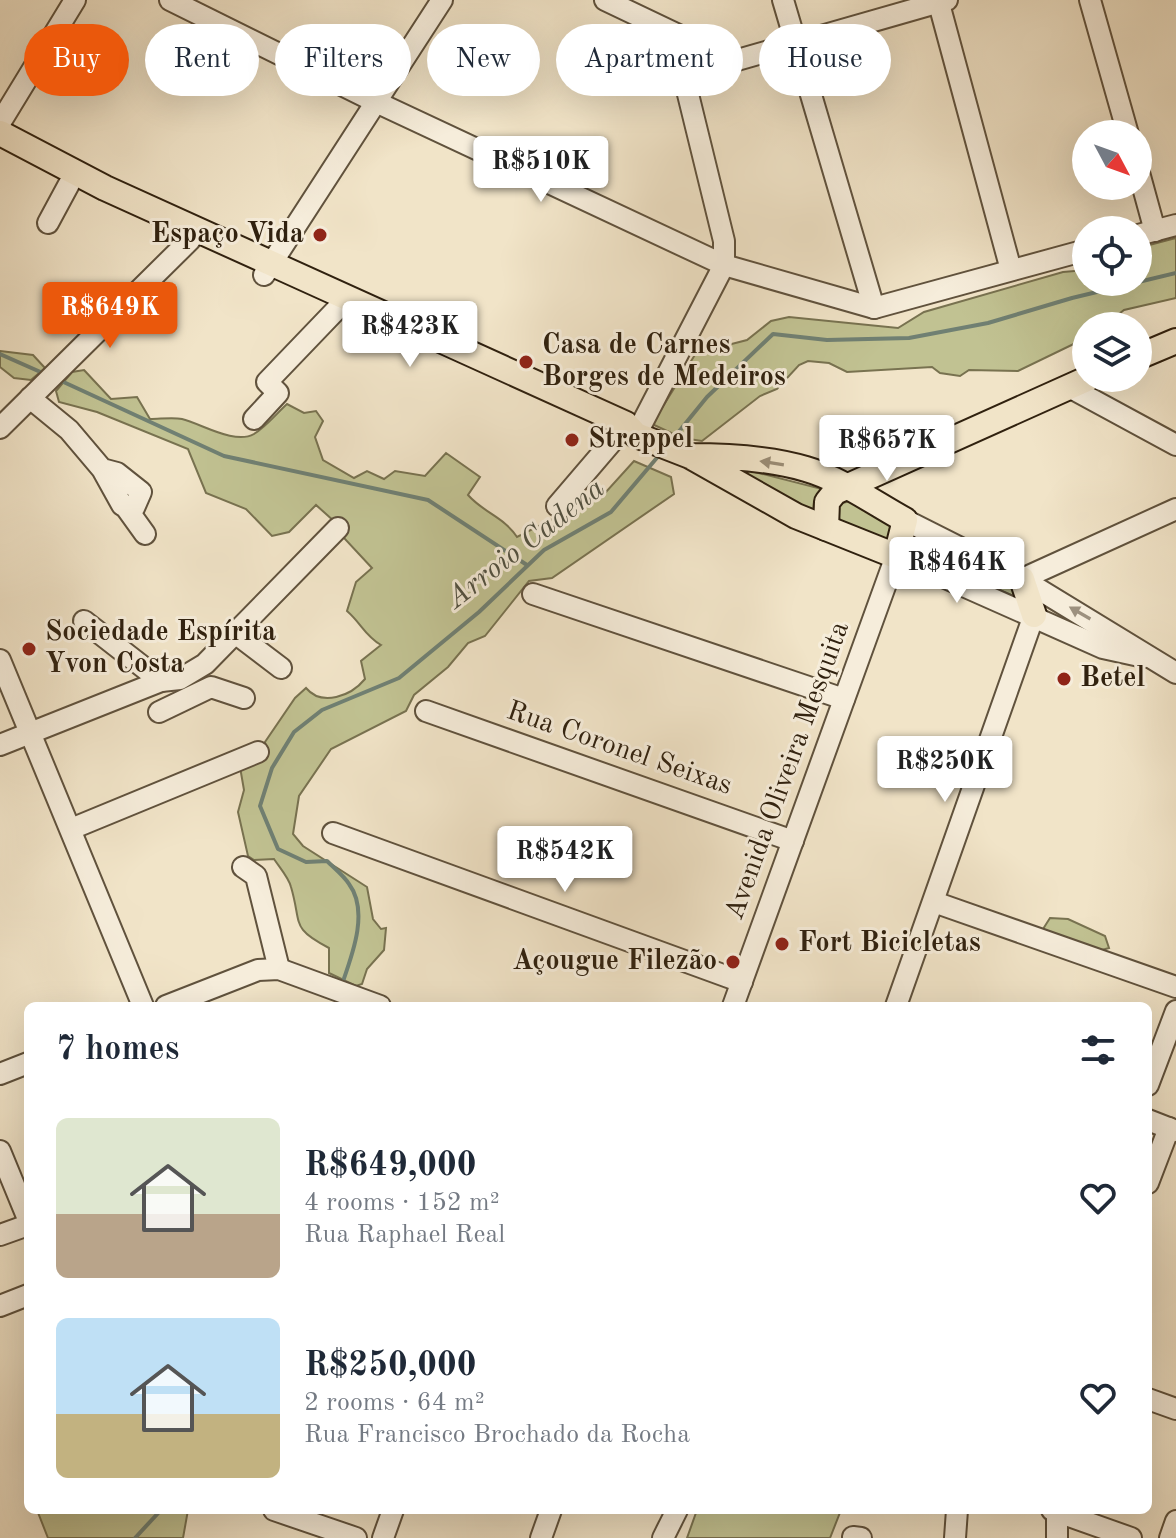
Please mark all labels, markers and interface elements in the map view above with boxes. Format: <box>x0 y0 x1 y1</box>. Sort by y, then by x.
chip: Buy <box>24 24 129 96</box>
chip: Rent <box>145 24 259 96</box>
chip: Filters <box>275 24 411 96</box>
chip: New <box>427 24 540 96</box>
chip: Apartment <box>556 24 743 96</box>
chip: House <box>759 24 891 96</box>
north arrow <box>1072 120 1152 200</box>
map controls <box>1072 120 1152 392</box>
pin: R$510K <box>476 136 606 204</box>
text: R$510K <box>491 149 591 175</box>
button: locate <box>1072 216 1152 296</box>
place label: Espaço Vida <box>151 221 304 249</box>
marker: Espaço Vida <box>311 226 329 244</box>
pin: R$649K <box>45 282 175 350</box>
text: R$649K <box>60 295 160 321</box>
pin: R$423K <box>345 301 475 369</box>
button: layers <box>1072 312 1152 392</box>
text: R$423K <box>360 314 460 340</box>
place label: Casa de Carnes Borges de Medeiros <box>542 332 786 392</box>
marker: Casa de Carnes Borges de Medeiros <box>517 353 535 371</box>
pin: R$657K <box>822 415 952 483</box>
place label: Streppel <box>588 426 694 454</box>
text: R$657K <box>837 428 937 454</box>
marker: Streppel <box>563 431 581 449</box>
one-way arrow <box>759 457 784 469</box>
water label: Arroio Cadena <box>440 473 611 616</box>
pin: R$464K <box>892 537 1022 605</box>
text: R$464K <box>907 550 1007 576</box>
one-way arrow <box>1069 606 1092 620</box>
street label: Avenida Oliveira Mesquita <box>721 618 855 924</box>
place label: Sociedade Espírita Yvon Costa <box>45 619 276 679</box>
marker: Sociedade Espírita Yvon Costa <box>20 640 38 658</box>
place label: Betel <box>1080 665 1146 693</box>
marker: Betel <box>1055 670 1073 688</box>
street label: Rua Coronel Seixas <box>503 697 735 801</box>
pin: R$250K <box>880 736 1010 804</box>
text: R$250K <box>895 749 995 775</box>
pin: R$542K <box>500 826 630 894</box>
text: R$542K <box>515 839 615 865</box>
place label: Fort Bicicletas <box>798 930 981 958</box>
marker: Fort Bicicletas <box>773 935 791 953</box>
place label: Açougue Filezão <box>512 948 717 976</box>
marker: Açougue Filezão <box>724 953 742 971</box>
icon: filters <box>1076 1028 1120 1072</box>
text: 7 homes <box>56 1033 179 1067</box>
text: R$649,000 <box>304 1149 476 1183</box>
icon: home <box>120 1150 216 1246</box>
icon: heart <box>1076 1176 1120 1220</box>
text: 4 rooms · 152 m² <box>304 1190 500 1216</box>
text: Rua Raphael Real <box>304 1222 505 1248</box>
text: R$250,000 <box>304 1349 476 1383</box>
icon: home <box>120 1350 216 1446</box>
icon: heart <box>1076 1376 1120 1420</box>
text: 2 rooms · 64 m² <box>304 1390 485 1416</box>
text: Rua Francisco Brochado da Rocha <box>304 1422 690 1448</box>

